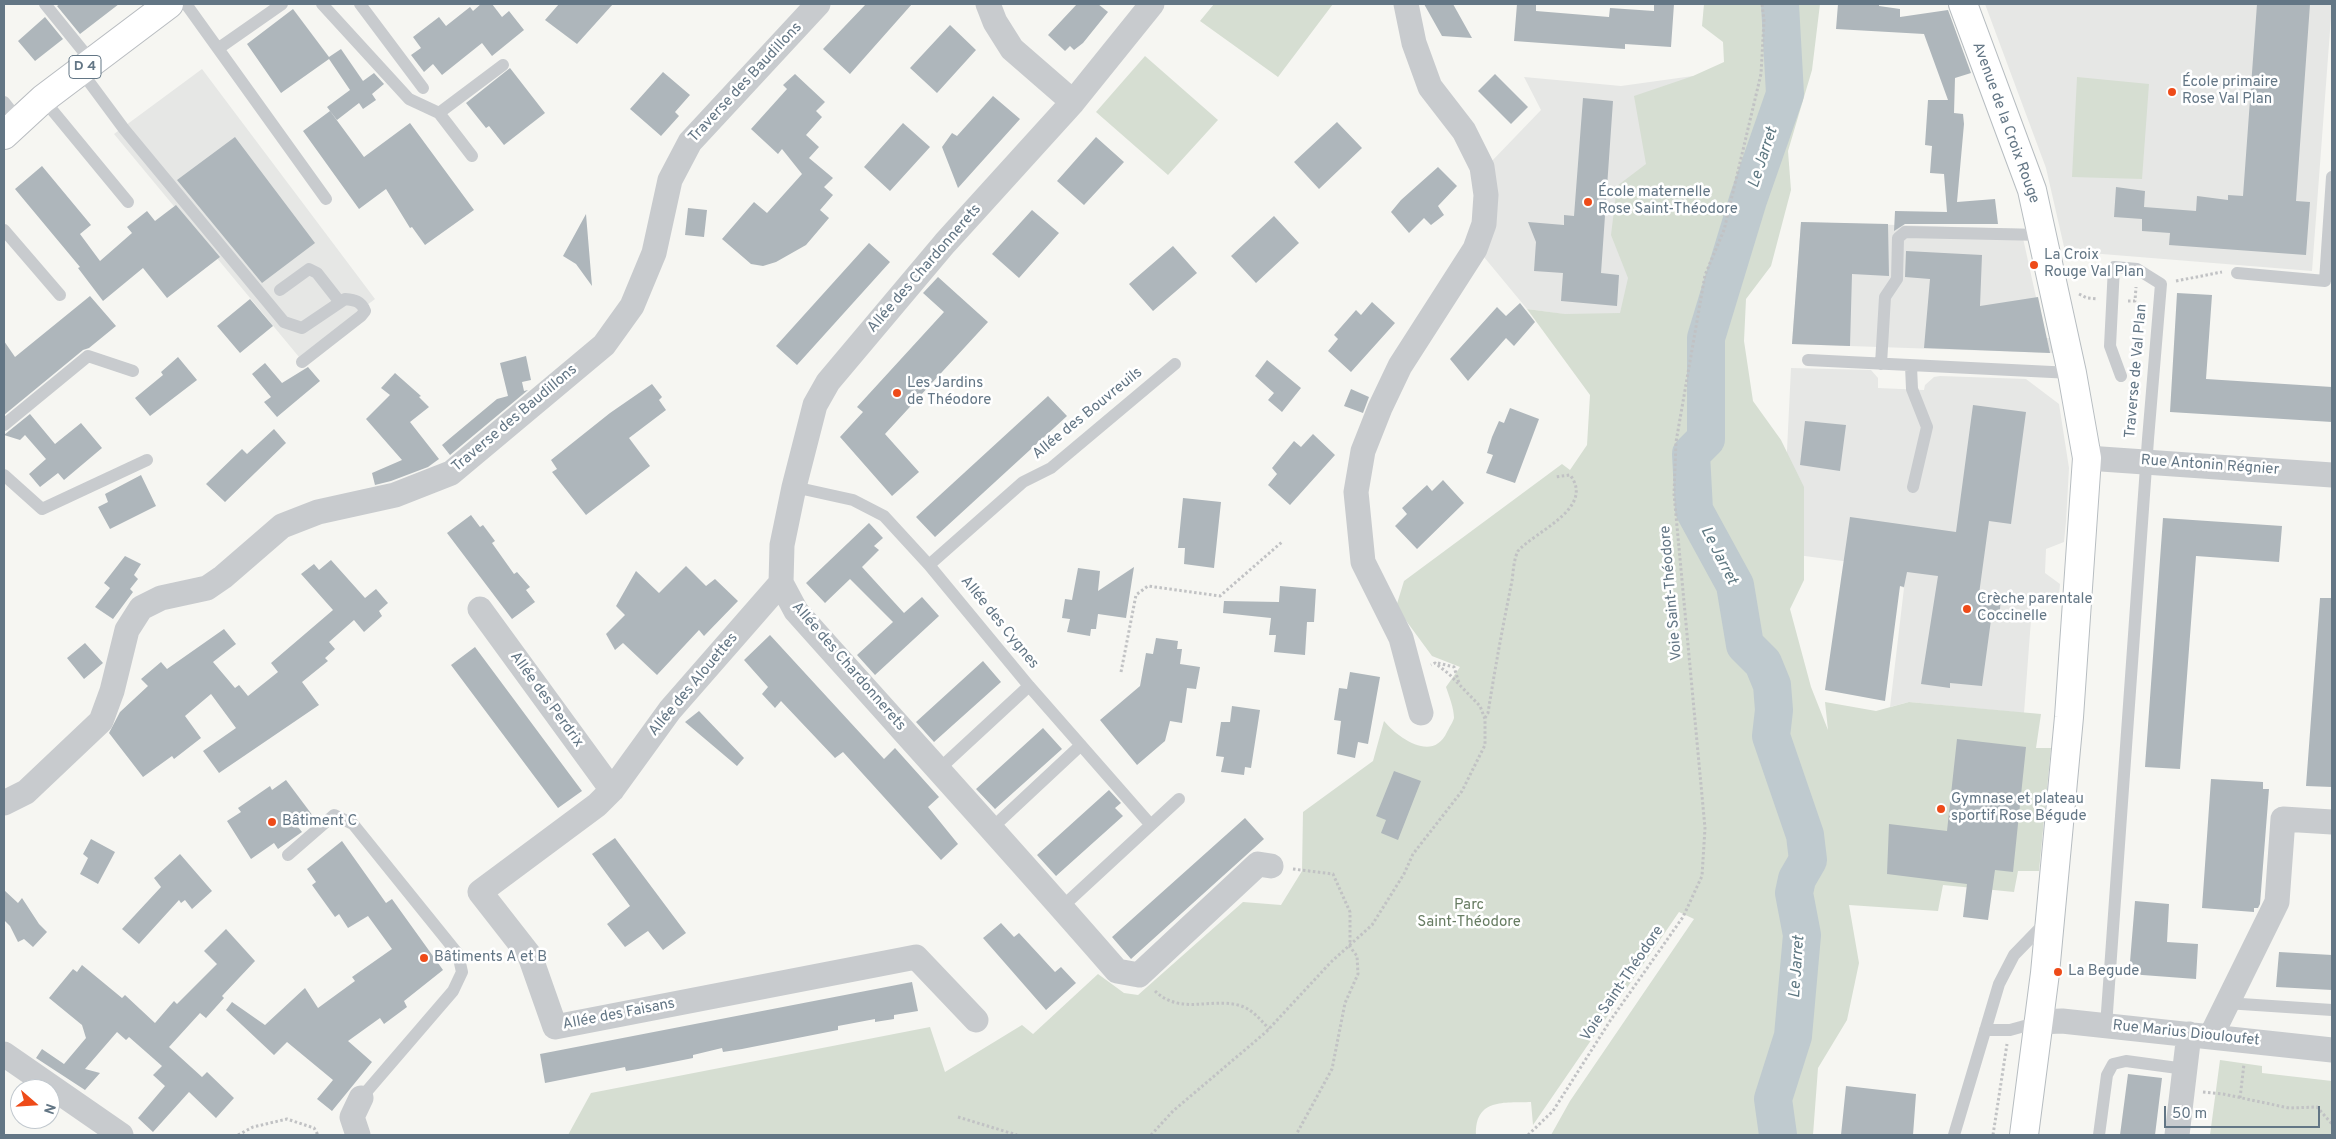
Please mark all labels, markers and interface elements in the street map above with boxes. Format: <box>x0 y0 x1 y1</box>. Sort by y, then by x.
street label: Traverse des Baudillons <box>686 19 806 147</box>
street label: Avenue de la Croix Rouge <box>1967 40 2043 206</box>
road number: D 4 <box>69 56 101 78</box>
place label: École primaire Rose Val Plan <box>2182 74 2278 109</box>
marker: École primaire Rose Val Plan <box>2166 86 2178 98</box>
water label: Le Jarret <box>1745 125 1783 191</box>
place label: École maternelle Rose Saint-Théodore <box>1598 184 1738 219</box>
marker: École maternelle Rose Saint-Théodore <box>1582 196 1594 208</box>
street label: Allée des Chardonnerets <box>864 201 986 337</box>
place label: La Croix Rouge Val Plan <box>2044 247 2144 282</box>
marker: La Croix Rouge Val Plan <box>2028 259 2040 271</box>
street label: Traverse de Val Plan <box>2122 303 2152 439</box>
street label: Traverse des Baudillons <box>449 361 581 477</box>
street label: Allée des Bouvreuils <box>1029 364 1147 464</box>
place label: Les Jardins de Théodore <box>907 375 991 410</box>
marker: Les Jardins de Théodore <box>891 387 903 399</box>
street label: Rue Antonin Régnier <box>2140 452 2280 480</box>
water label: Le Jarret <box>1695 524 1741 588</box>
street label: Voie Saint-Théodore <box>1657 525 1687 661</box>
street label: Allée des Cygnes <box>956 573 1042 673</box>
place label: Crèche parentale Coccinelle <box>1977 591 2092 626</box>
street label: Allée des Chardonnerets <box>787 599 909 735</box>
marker: Crèche parentale Coccinelle <box>1961 603 1973 615</box>
street label: Allée des Alouettes <box>646 630 742 740</box>
street label: Allée des Perdrix <box>505 649 587 751</box>
place label: Gymnase et plateau sportif Rose Bégude <box>1951 791 2086 826</box>
marker: Gymnase et plateau sportif Rose Bégude <box>1935 803 1947 815</box>
place label: Bâtiment C <box>282 813 357 831</box>
marker: Bâtiment C <box>266 816 278 828</box>
park label: Parc Saint-Théodore <box>1417 897 1521 932</box>
street label: Voie Saint-Théodore <box>1578 923 1668 1045</box>
water label: Le Jarret <box>1786 935 1810 999</box>
place label: Bâtiments A et B <box>434 949 547 967</box>
marker: Bâtiments A et B <box>418 952 430 964</box>
place label: La Begude <box>2068 963 2139 981</box>
marker: La Begude <box>2052 966 2064 978</box>
street label: Allée des Faisans <box>561 995 677 1035</box>
street label: Rue Marius Diouloufet <box>2112 1017 2260 1051</box>
north arrow <box>10 1079 60 1129</box>
scale bar <box>2166 1096 2322 1128</box>
text: N <box>39 1101 58 1116</box>
text: 50 m <box>2172 1105 2207 1124</box>

